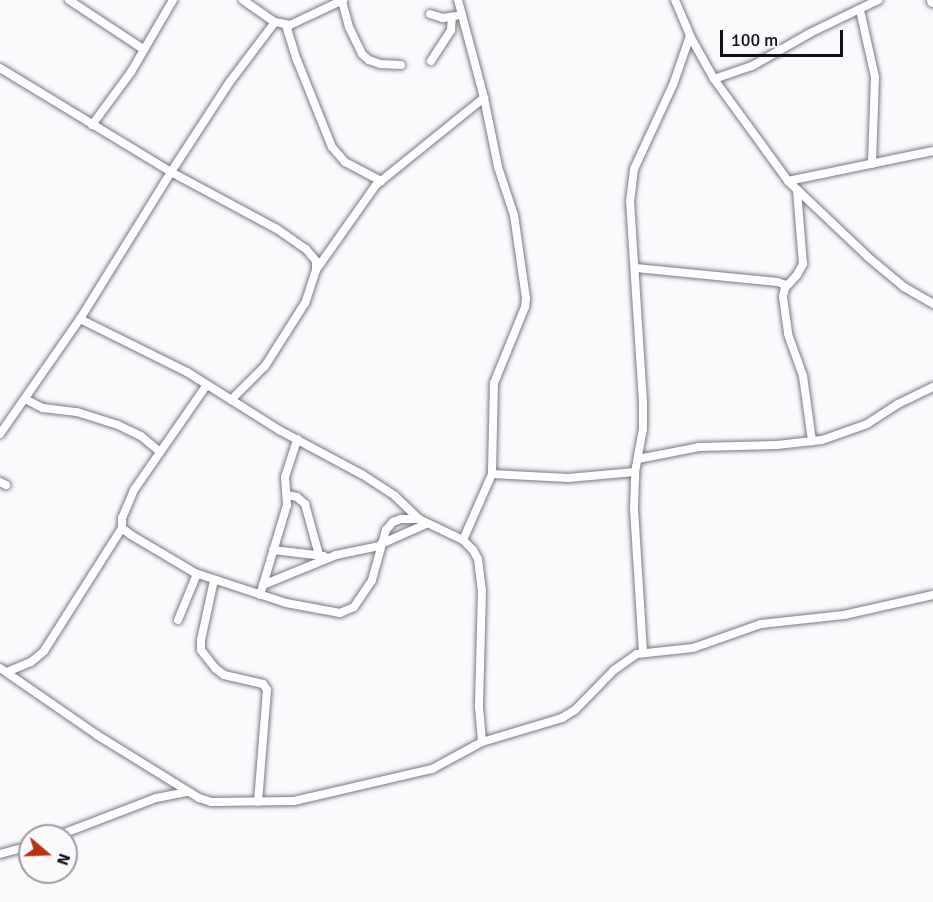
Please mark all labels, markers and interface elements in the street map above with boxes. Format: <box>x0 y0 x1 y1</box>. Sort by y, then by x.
scale bar <box>723 18 846 56</box>
text: 100 m <box>731 29 778 51</box>
north arrow <box>18 824 78 884</box>
text: N <box>52 851 74 868</box>

